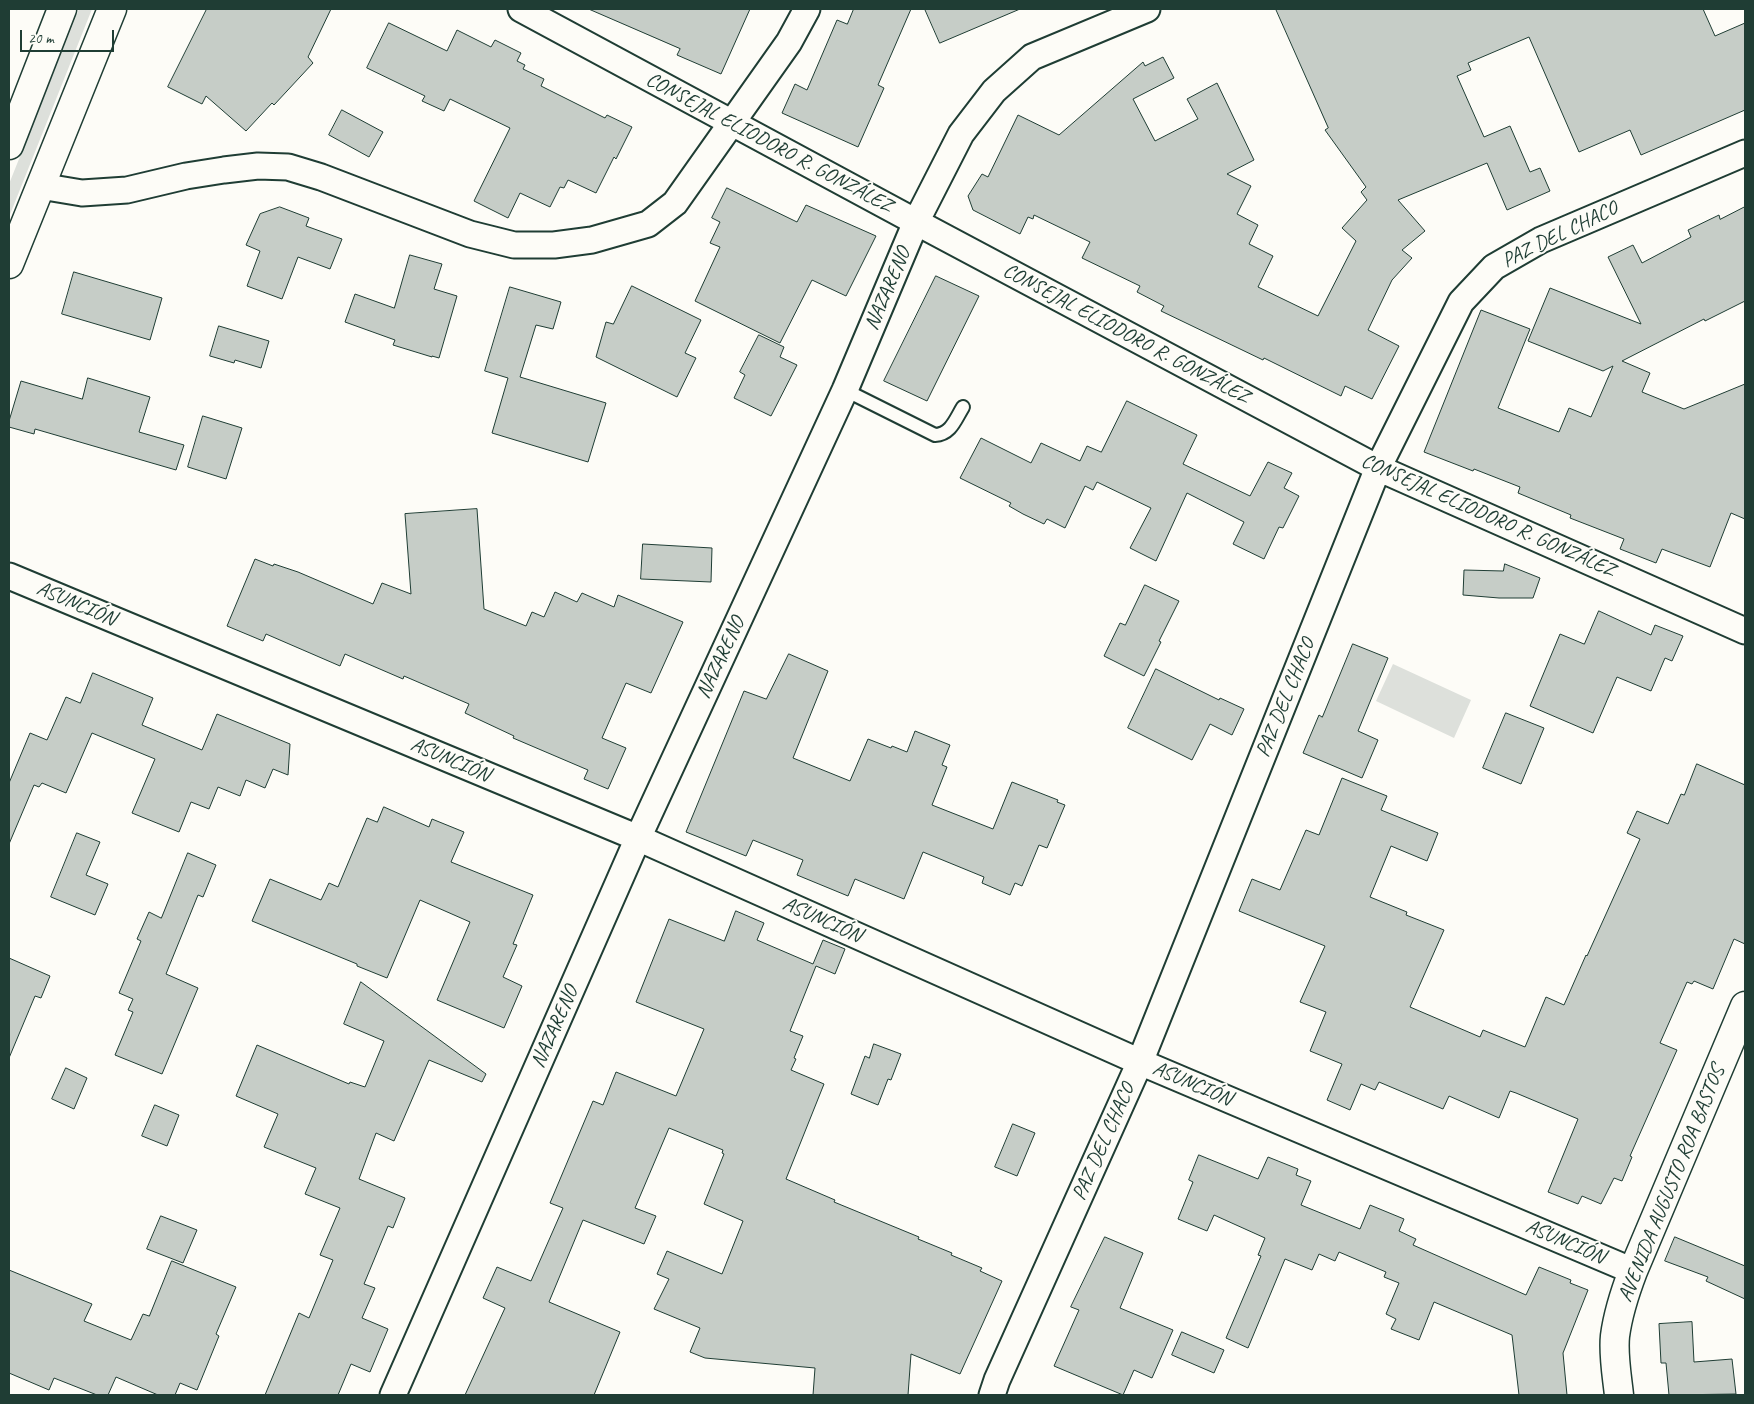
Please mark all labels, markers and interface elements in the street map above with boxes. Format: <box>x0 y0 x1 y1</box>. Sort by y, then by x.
scale bar <box>22 20 116 52</box>
text: 20 m <box>28 29 54 48</box>
street label: CONSEJAL ELIODORO R. GONZÁLEZ <box>641 67 897 219</box>
street label: PAZ DEL CHACO <box>1498 196 1622 274</box>
street label: NAZARENO <box>859 244 917 334</box>
street label: CONSEJAL ELIODORO R. GONZÁLEZ <box>998 258 1254 410</box>
street label: CONSEJAL ELIODORO R. GONZÁLEZ <box>1357 448 1619 584</box>
street label: ASUNCIÓN <box>33 576 119 632</box>
street label: NAZARENO <box>691 613 751 703</box>
street label: PAZ DEL CHACO <box>1251 635 1321 761</box>
street label: ASUNCIÓN <box>407 732 493 788</box>
street label: ASUNCIÓN <box>779 892 865 948</box>
street label: NAZARENO <box>526 982 584 1072</box>
street label: ASUNCIÓN <box>1149 1056 1235 1112</box>
street label: AVENIDA AUGUSTO ROA BASTOS <box>1613 1062 1731 1306</box>
street label: PAZ DEL CHACO <box>1067 1080 1141 1204</box>
street label: ASUNCIÓN <box>1522 1214 1608 1270</box>

